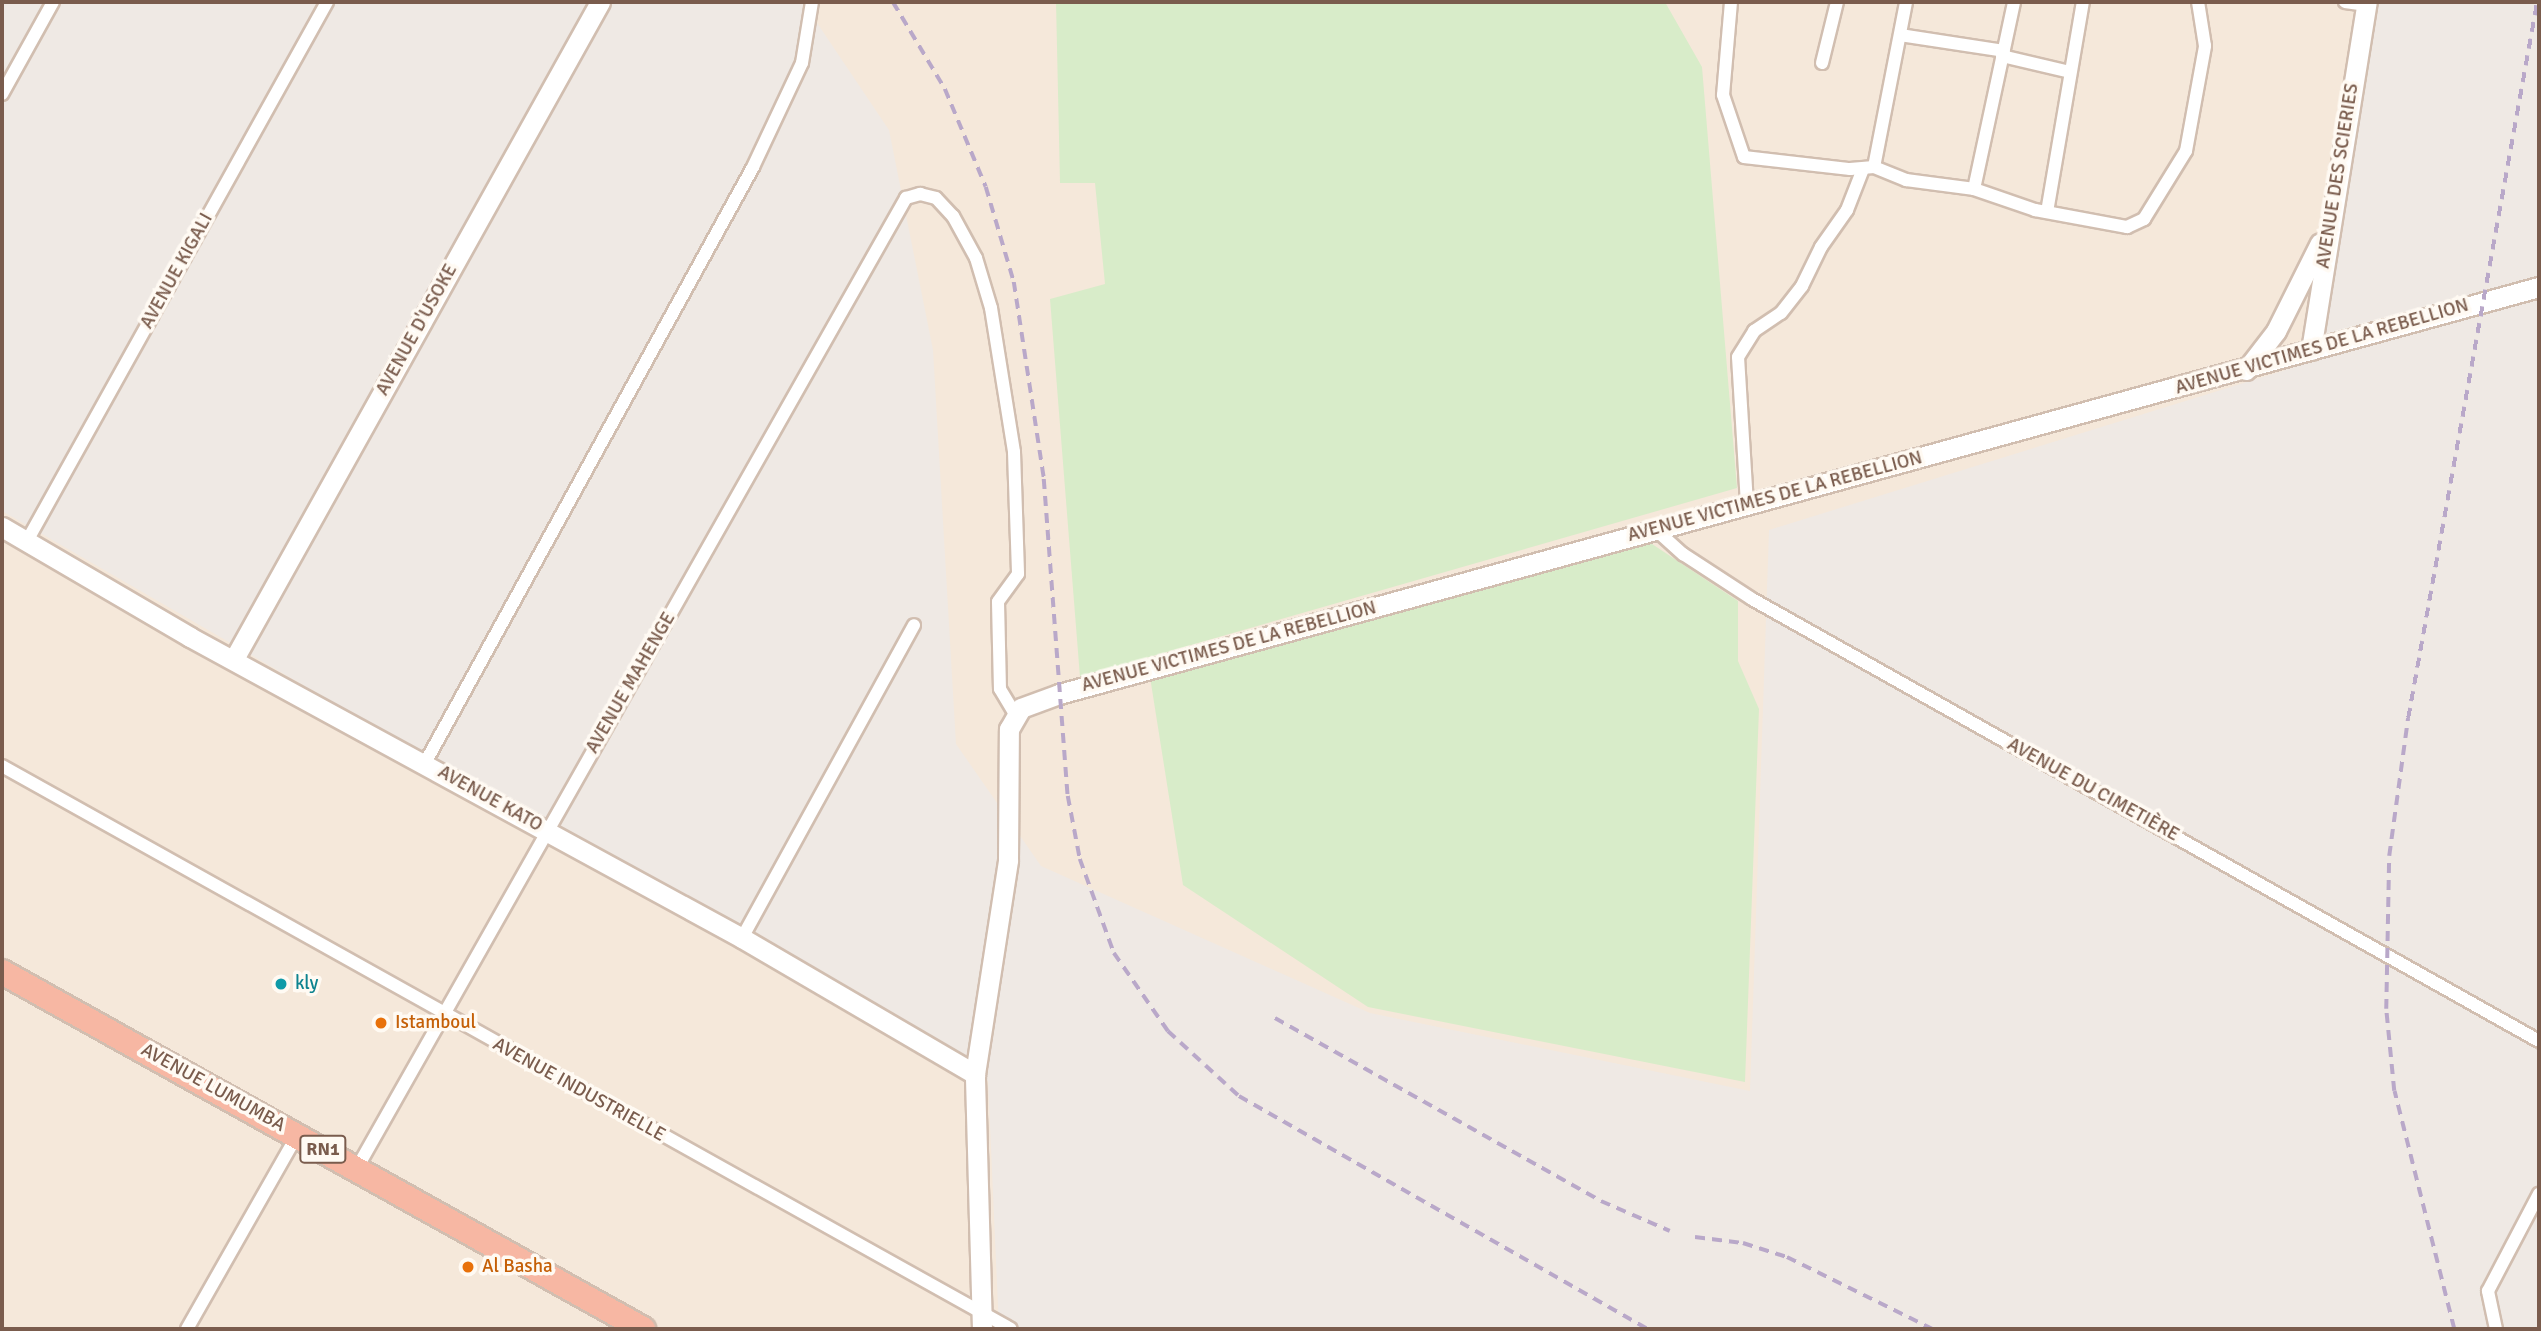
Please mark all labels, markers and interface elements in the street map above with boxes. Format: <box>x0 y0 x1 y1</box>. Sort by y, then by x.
street label: AVENUE DES SCIERIES <box>2312 82 2364 270</box>
street label: AVENUE KIGALI <box>136 209 218 333</box>
street label: AVENUE D'USOKE <box>371 260 463 400</box>
street label: AVENUE VICTIMES DE LA REBELLION <box>2173 294 2471 400</box>
street label: AVENUE VICTIMES DE LA REBELLION <box>1625 447 1925 547</box>
street label: AVENUE VICTIMES DE LA REBELLION <box>1079 597 1379 697</box>
street label: AVENUE MAHENGE <box>581 608 681 758</box>
street label: AVENUE DU CIMETIÈRE <box>2003 733 2183 847</box>
street label: AVENUE KATO <box>434 761 546 837</box>
place label: kly <box>295 973 318 995</box>
marker: kly <box>273 976 289 992</box>
place label: Istamboul <box>395 1012 476 1034</box>
marker: Istamboul <box>373 1015 389 1031</box>
street label: AVENUE INDUSTRIELLE <box>489 1033 669 1147</box>
street label: AVENUE LUMUMBA <box>137 1039 289 1137</box>
road number: RN1 <box>298 1134 348 1164</box>
place label: Al Basha <box>482 1256 553 1278</box>
marker: Al Basha <box>460 1259 476 1275</box>

